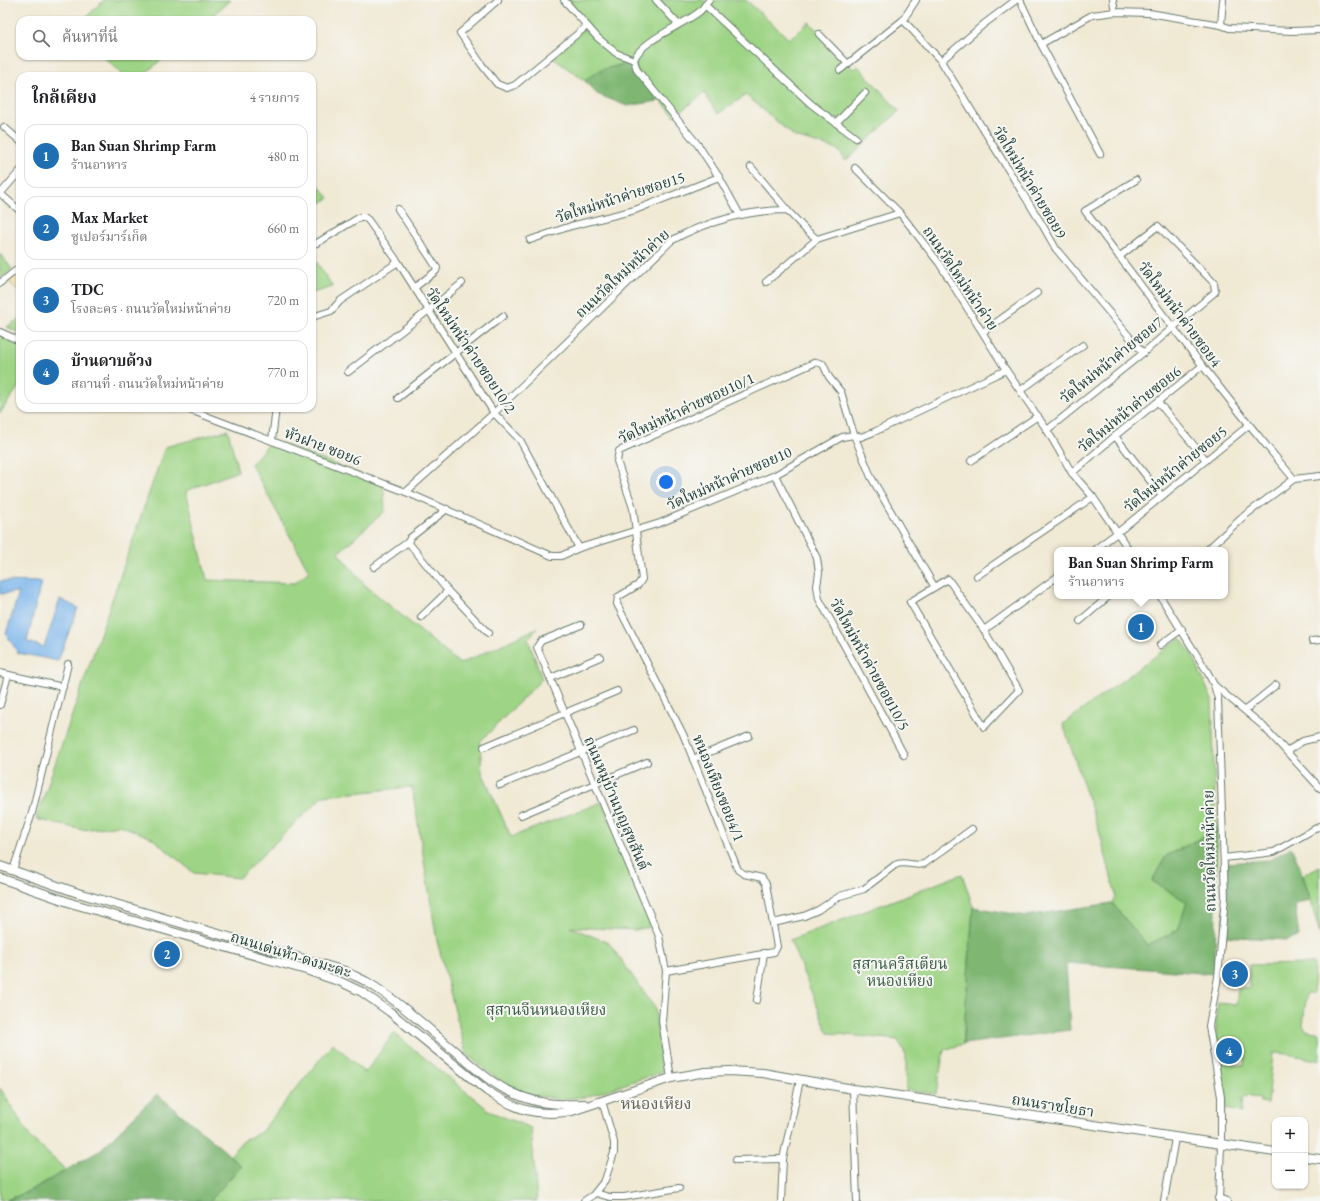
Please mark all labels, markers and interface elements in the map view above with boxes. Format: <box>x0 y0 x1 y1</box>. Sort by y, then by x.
search box <box>16 16 316 60</box>
icon: search <box>30 27 52 49</box>
text: ค้นหาที่นี่ <box>62 27 118 46</box>
text: ใกล้เคียง <box>32 86 97 108</box>
text: 4 รายการ <box>250 89 300 106</box>
street label: วัดใหม่หน้าค่ายซอย9 <box>989 122 1072 242</box>
text: Ban Suan Shrimp Farm <box>71 136 216 155</box>
text: 1 <box>43 148 49 165</box>
text: 480 m <box>268 148 299 165</box>
text: ร้านอาหาร <box>71 156 127 173</box>
street label: วัดใหม่หน้าค่ายซอย15 <box>553 166 687 227</box>
text: Max Market <box>71 208 148 227</box>
text: 2 <box>43 220 49 237</box>
text: 660 m <box>268 220 299 237</box>
street label: ถนนวัดใหม่หน้าค่าย <box>919 221 1004 334</box>
street label: ถนนวัดใหม่หน้าค่าย <box>570 224 673 322</box>
text: ซูเปอร์มาร์เก็ต <box>71 228 148 245</box>
street label: วัดใหม่หน้าค่ายซอย4 <box>1134 257 1227 371</box>
text: TDC <box>71 280 104 299</box>
street label: วัดใหม่หน้าค่ายซอย10/2 <box>422 283 522 417</box>
text: 3 <box>43 292 49 309</box>
text: 720 m <box>268 292 299 309</box>
text: โรงละคร · ถนนวัดใหม่หน้าค่าย <box>71 300 231 317</box>
street label: วัดใหม่หน้าค่ายซอย7 <box>1055 311 1167 408</box>
text: บ้านดาบด้วง <box>71 351 152 370</box>
street label: วัดใหม่หน้าค่ายซอย6 <box>1073 361 1185 457</box>
text: 4 <box>43 364 49 381</box>
text: 770 m <box>268 364 299 381</box>
street label: วัดใหม่หน้าค่ายซอย10/1 <box>614 367 757 448</box>
text: สถานที่ · ถนนวัดใหม่หน้าค่าย <box>71 375 224 392</box>
street label: วัดใหม่หน้าค่ายซอย5 <box>1119 421 1231 517</box>
street label: หัวฝาย ซอย6 <box>282 423 364 469</box>
street label: วัดใหม่หน้าค่ายซอย10 <box>663 441 795 514</box>
your location <box>656 472 676 492</box>
popup <box>1054 547 1228 599</box>
text: Ban Suan Shrimp Farm <box>1068 553 1214 572</box>
text: ร้านอาหาร <box>1068 573 1125 590</box>
street label: วัดใหม่หน้าค่ายซอย10/5 <box>826 594 915 733</box>
pin: 1 <box>1128 612 1154 642</box>
street label: หนองเหียงซอย4/1 <box>689 732 749 844</box>
street label: ถนนหมู่บ้านบุญสุขสันต์ <box>578 733 654 874</box>
street label: ถนนวัดใหม่หน้าค่าย <box>1197 790 1220 912</box>
street label: ถนนเด่นห้า-ดงมะดะ <box>228 927 354 981</box>
pin: 2 <box>154 939 180 969</box>
park label: สุสานคริสเตียน หนองเหียง <box>852 954 948 990</box>
pin: 3 <box>1222 959 1248 989</box>
park label: สุสานจีนหนองเหียง <box>486 1000 606 1021</box>
pin: 4 <box>1216 1036 1242 1066</box>
street label: ถนนราชโยธา <box>1010 1088 1096 1121</box>
district label: หนองเหียง <box>621 1093 691 1114</box>
map controls <box>1272 1117 1308 1189</box>
button: + <box>1272 1117 1308 1153</box>
button: − <box>1272 1153 1308 1189</box>

